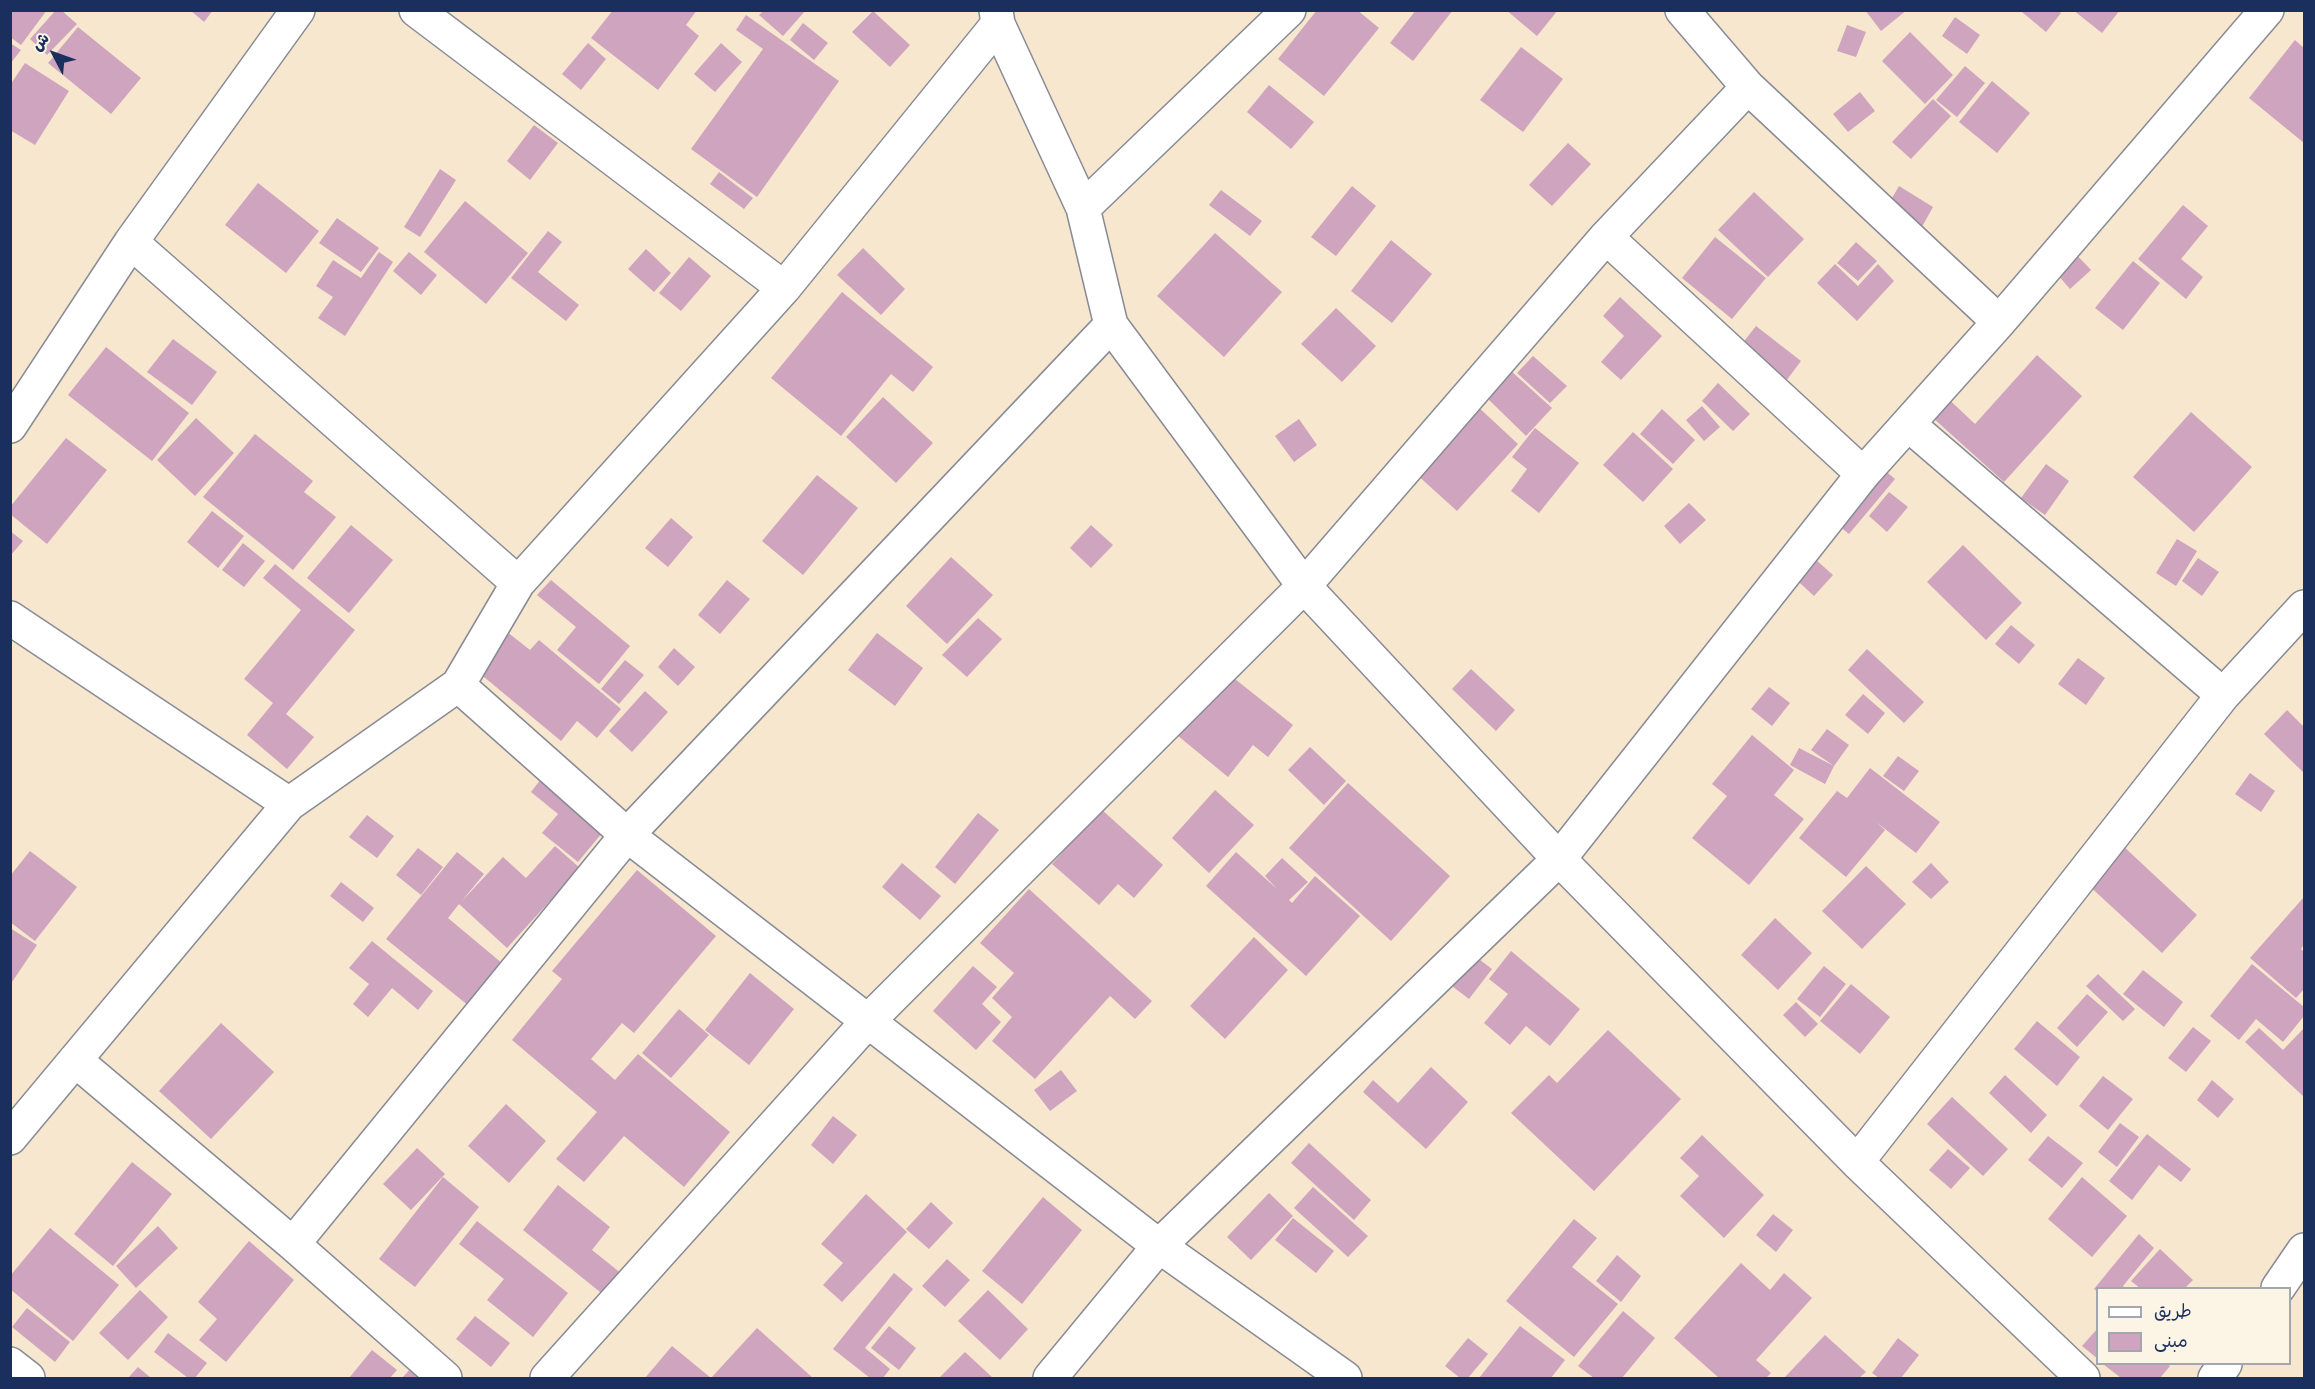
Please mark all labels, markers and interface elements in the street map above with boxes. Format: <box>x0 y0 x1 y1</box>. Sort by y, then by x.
north arrow <box>24 24 84 84</box>
text: ش <box>26 28 54 55</box>
legend <box>2096 1287 2291 1365</box>
text: طريق <box>2154 1299 2192 1323</box>
text: مبنى <box>2154 1329 2188 1353</box>

